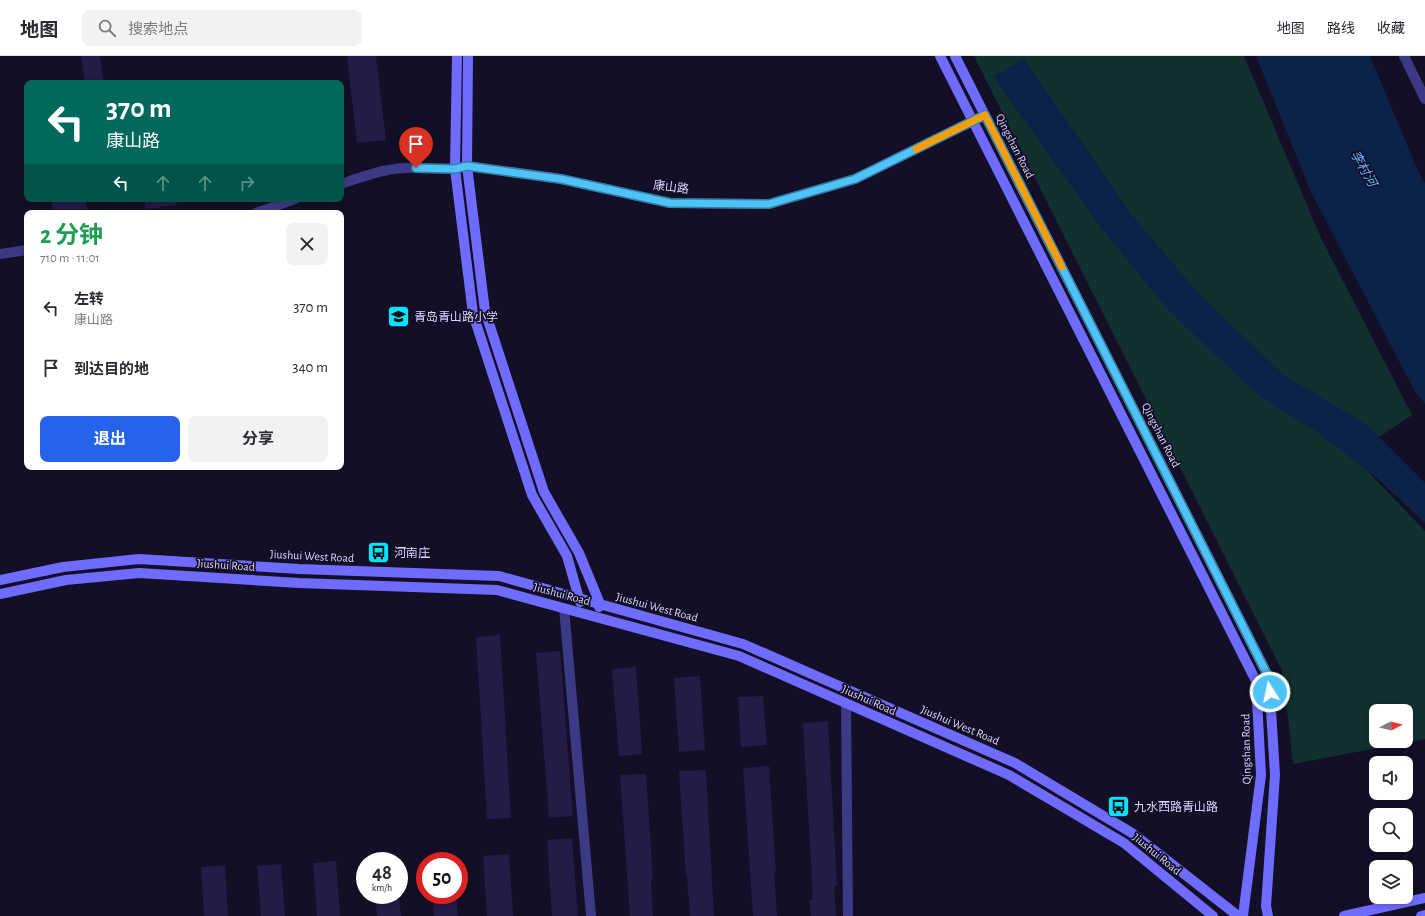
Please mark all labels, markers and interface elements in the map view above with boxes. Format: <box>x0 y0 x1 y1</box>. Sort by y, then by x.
search box <box>82 10 362 46</box>
icon: search <box>96 17 118 39</box>
text: 地图 <box>20 21 58 40</box>
text: 搜索地点 <box>128 22 188 37</box>
text: 地图 <box>1277 22 1305 36</box>
text: 路线 <box>1327 22 1355 36</box>
text: 收藏 <box>1377 22 1405 36</box>
text: 370 m <box>106 95 172 123</box>
icon: left <box>40 96 92 148</box>
street label: Qingshan Road <box>993 112 1036 181</box>
pin <box>399 127 433 168</box>
text: 康山路 <box>106 133 160 151</box>
icon: arrive <box>405 133 427 155</box>
water label: 李村河 <box>1348 148 1381 192</box>
icon: left <box>110 172 132 194</box>
icon: ahead <box>152 172 174 194</box>
icon: ahead <box>194 172 216 194</box>
icon: right <box>236 172 258 194</box>
street label: 康山路 <box>652 178 690 195</box>
button: close <box>286 223 328 265</box>
text: 2 分钟 <box>40 224 103 248</box>
text: 710 m · 11:01 <box>40 252 100 265</box>
text: 左转 <box>74 292 104 307</box>
icon: left <box>40 297 62 319</box>
text: 370 m <box>293 300 328 315</box>
school or university icon: 青岛青山路小学 <box>386 304 412 330</box>
place label: 青岛青山路小学 <box>414 310 498 323</box>
text: 康山路 <box>74 314 113 327</box>
icon: arrive <box>40 357 62 379</box>
text: 340 m <box>292 360 328 375</box>
text: 到达目的地 <box>74 362 149 377</box>
street label: Qingshan Road <box>1139 401 1182 470</box>
button: 退出 <box>40 416 180 462</box>
button: 分享 <box>188 416 328 462</box>
bus stop icon: 河南庄 <box>366 540 392 566</box>
place label: 河南庄 <box>394 546 430 559</box>
street label: Jiushui West Road <box>270 548 354 564</box>
street label: Jiushui Road <box>197 557 255 573</box>
street label: Jiushui Road <box>532 581 592 607</box>
street label: Jiushui West Road <box>615 590 699 624</box>
position arrow <box>1249 671 1291 713</box>
street label: Jiushui Road <box>840 683 898 717</box>
street label: Jiushui West Road <box>919 703 1001 747</box>
north arrow <box>1369 704 1413 748</box>
map controls <box>1369 704 1413 904</box>
street label: Qingshan Road <box>1239 714 1254 784</box>
button: sound <box>1369 756 1413 800</box>
bus stop icon: 九水西路青山路 <box>1106 794 1132 820</box>
place label: 九水西路青山路 <box>1134 800 1218 813</box>
button: search <box>1369 808 1413 852</box>
street label: Jiushui Road <box>1131 831 1183 877</box>
speed limit sign: 50 <box>416 852 468 904</box>
button: layers <box>1369 860 1413 904</box>
text: 48 <box>372 863 392 883</box>
text: km/h <box>372 883 392 893</box>

